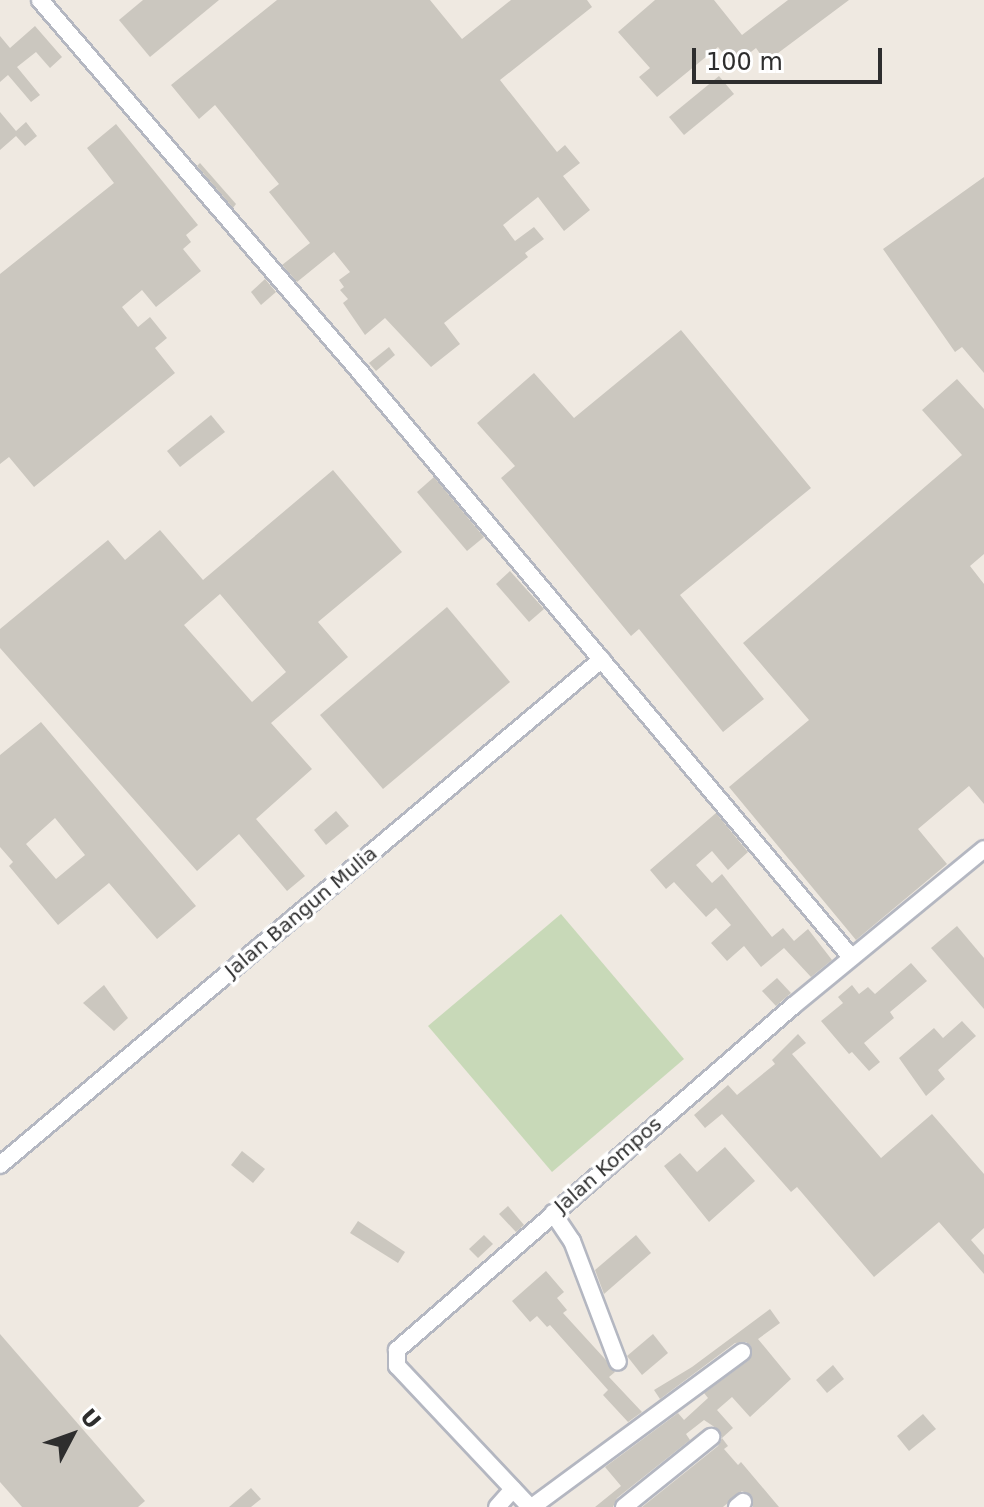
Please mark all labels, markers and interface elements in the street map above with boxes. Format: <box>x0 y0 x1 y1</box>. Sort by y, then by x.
scale bar <box>696 32 886 82</box>
text: 100 m <box>706 48 783 76</box>
street label: Jalan Bangun Mulia <box>220 841 382 983</box>
street label: Jalan Kompos <box>549 1112 667 1218</box>
north arrow <box>32 1395 112 1475</box>
text: U <box>75 1404 106 1434</box>

